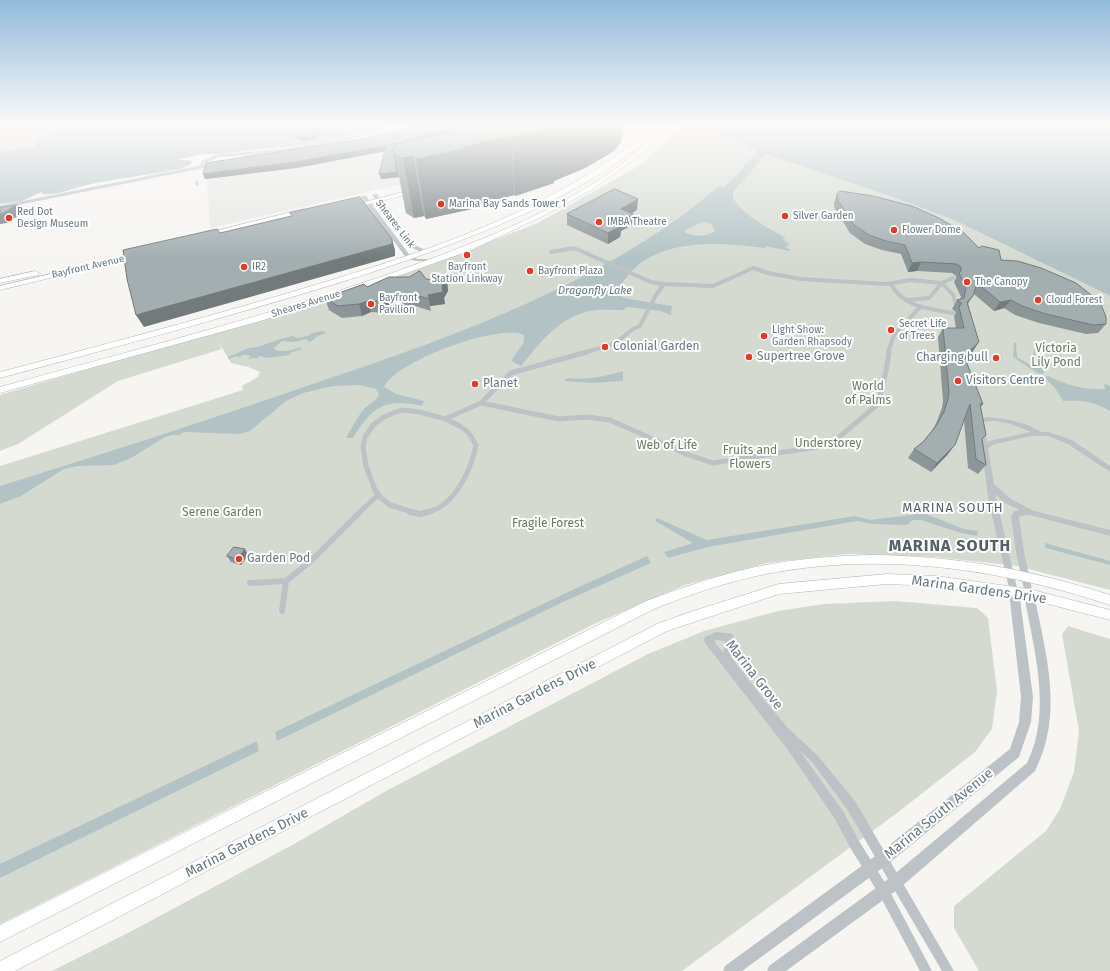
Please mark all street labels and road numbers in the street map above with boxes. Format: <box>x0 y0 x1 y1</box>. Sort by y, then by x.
street label: Sheares Link <box>373 198 417 250</box>
street label: Bayfront Avenue <box>50 253 126 281</box>
street label: Sheares Avenue <box>270 288 342 320</box>
street label: Marina Gardens Drive <box>910 572 1048 608</box>
street label: Marina Grove <box>722 637 786 713</box>
street label: Marina Gardens Drive <box>471 656 599 732</box>
street label: Marina South Avenue <box>881 765 997 863</box>
street label: Marina Gardens Drive <box>183 805 311 881</box>

